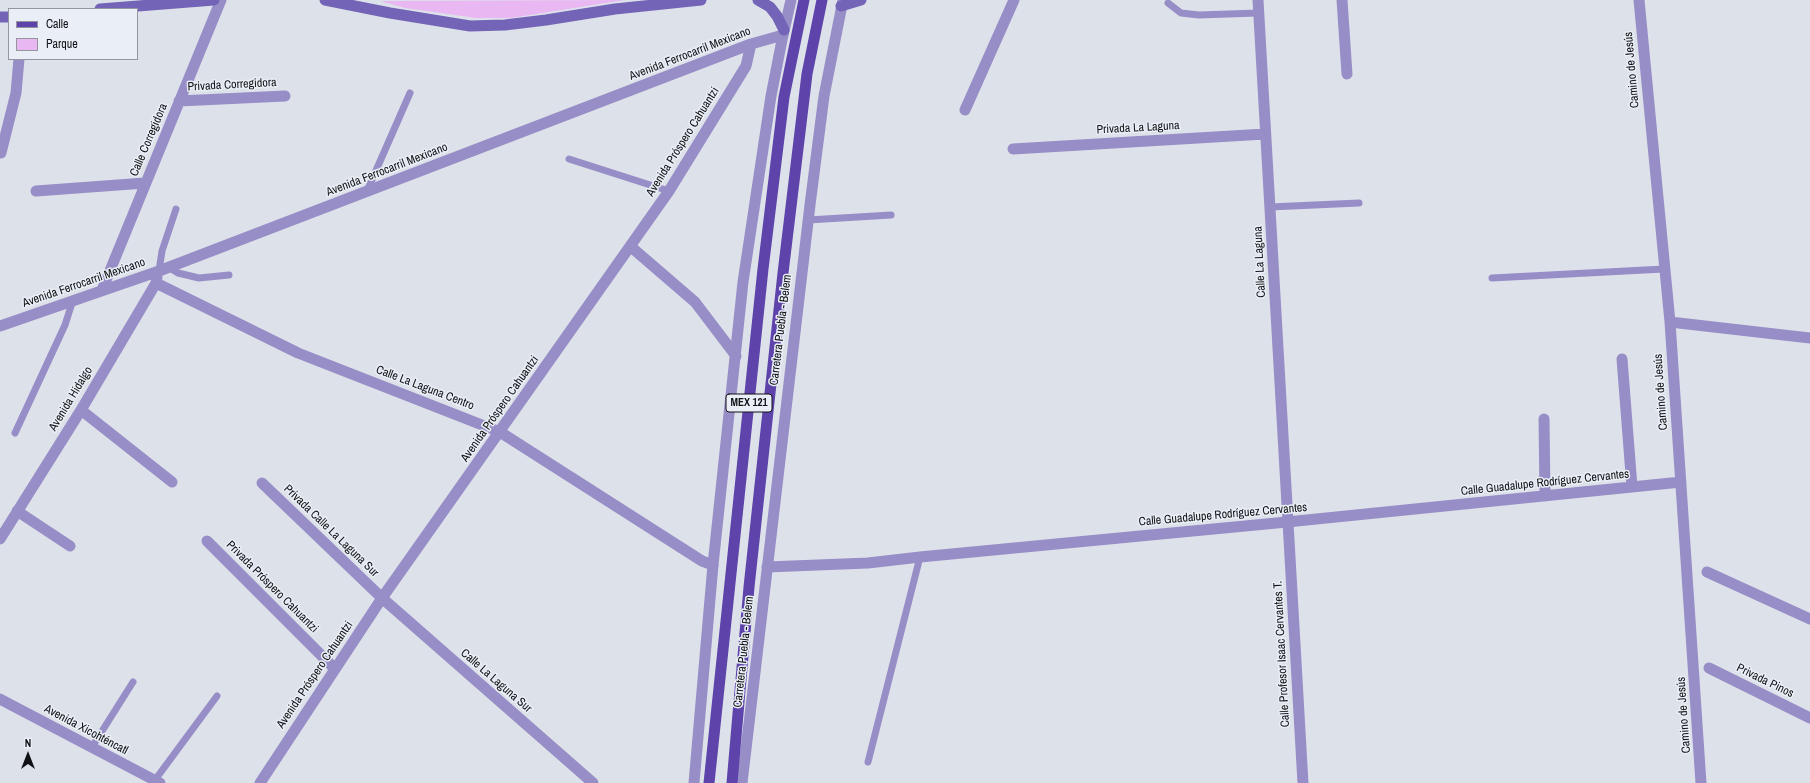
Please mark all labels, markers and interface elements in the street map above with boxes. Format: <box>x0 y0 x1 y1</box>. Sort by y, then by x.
legend <box>8 8 138 60</box>
text: Calle <box>46 16 68 32</box>
street label: Avenida Ferrocarril Mexicano <box>627 24 753 84</box>
street label: Camino de Jesús <box>1621 31 1643 109</box>
text: Parque <box>46 36 78 52</box>
street label: Privada Corregidora <box>187 75 277 95</box>
street label: Avenida Próspero Cahuantzi <box>643 85 723 199</box>
street label: Calle Corregidora <box>127 101 171 179</box>
street label: Privada La Laguna <box>1096 119 1180 137</box>
street label: Avenida Ferrocarril Mexicano <box>324 140 450 200</box>
street label: Calle La Laguna <box>1251 226 1269 298</box>
street label: Avenida Ferrocarril Mexicano <box>21 255 147 311</box>
street label: Carretera Puebla - Belem <box>767 274 795 386</box>
street label: Avenida Próspero Cahuantzi <box>458 353 542 465</box>
street label: Camino de Jesús <box>1651 353 1671 431</box>
street label: Calle La Laguna Centro <box>374 363 476 413</box>
street label: Avenida Hidalgo <box>46 364 96 434</box>
road number: MEX 121 <box>726 394 772 412</box>
street label: Calle Guadalupe Rodríguez Cervantes <box>1460 467 1630 499</box>
street label: Privada Calle La Laguna Sur <box>281 482 381 580</box>
street label: Calle Guadalupe Rodríguez Cervantes <box>1138 500 1308 530</box>
street label: Privada Próspero Cahuantzi <box>223 538 321 636</box>
street label: Calle Profesor Isaac Cervantes T. <box>1271 580 1293 728</box>
street label: Carretera Puebla - Belem <box>731 596 757 708</box>
street label: Avenida Próspero Cahuantzi <box>274 619 356 731</box>
street label: Calle La Laguna Sur <box>457 646 535 716</box>
street label: Privada Pinos <box>1734 661 1796 701</box>
street label: Camino de Jesús <box>1674 676 1694 754</box>
street label: Avenida Xicohténcatl <box>42 702 130 758</box>
north arrow <box>8 735 48 775</box>
text: N <box>25 736 31 750</box>

